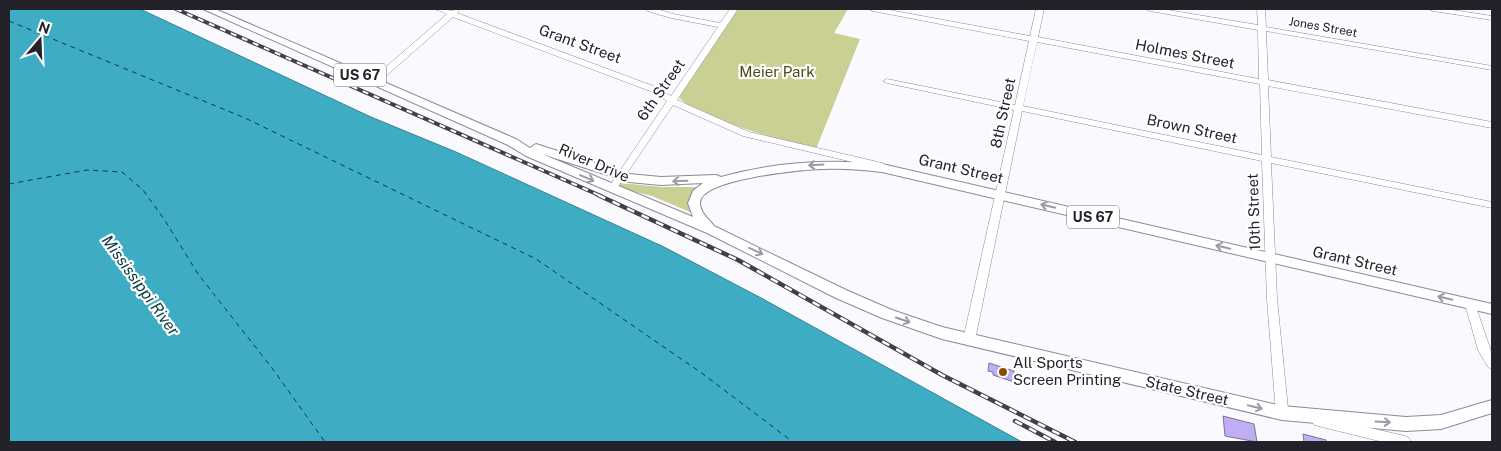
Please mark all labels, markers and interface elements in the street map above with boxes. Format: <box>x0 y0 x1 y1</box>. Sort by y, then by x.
street label: Jones Street <box>1288 14 1359 40</box>
north arrow <box>15 15 65 65</box>
text: N <box>36 18 52 37</box>
street label: Grant Street <box>537 21 624 66</box>
street label: Holmes Street <box>1134 36 1236 71</box>
street label: 6th Street <box>633 56 688 124</box>
park label: Meier Park <box>739 63 815 80</box>
road number: US 67 <box>334 64 386 86</box>
street label: 8th Street <box>987 76 1018 150</box>
street label: Brown Street <box>1145 111 1239 146</box>
street label: River Drive <box>556 140 632 185</box>
street label: Grant Street <box>917 150 1005 187</box>
one-way arrow <box>808 160 824 170</box>
street label: 10th Street <box>1244 173 1263 251</box>
one-way arrow <box>579 174 594 184</box>
one-way arrow <box>672 176 688 185</box>
one-way arrow <box>1041 201 1057 210</box>
road number: US 67 <box>1067 206 1119 228</box>
water label: Mississippi River <box>98 231 184 340</box>
one-way arrow <box>1216 242 1232 251</box>
street label: Grant Street <box>1311 242 1399 279</box>
one-way arrow <box>748 246 763 256</box>
one-way arrow <box>1437 293 1453 302</box>
one-way arrow <box>894 315 910 325</box>
place label: All Sports Screen Printing <box>1013 354 1121 388</box>
marker: All Sports Screen Printing <box>997 366 1009 378</box>
street label: State Street <box>1144 373 1231 408</box>
one-way arrow <box>1247 403 1263 412</box>
one-way arrow <box>1375 418 1391 427</box>

